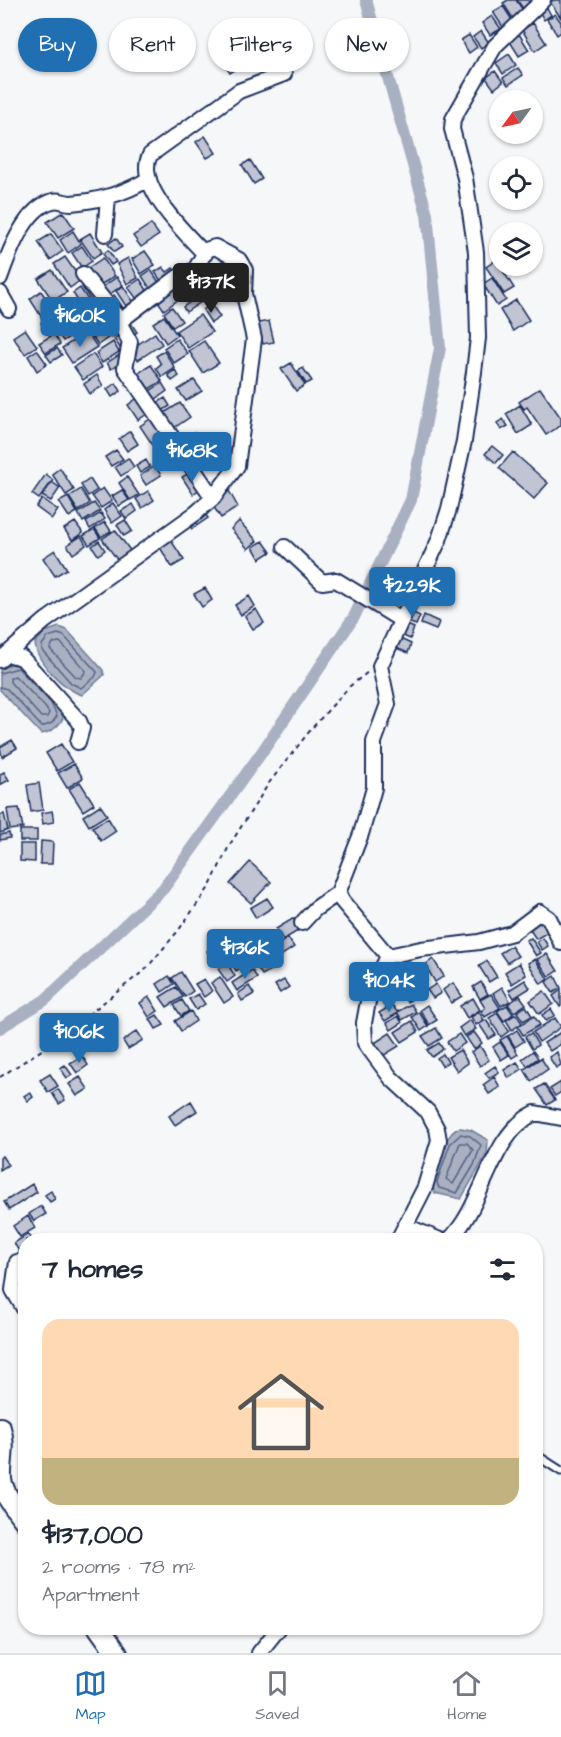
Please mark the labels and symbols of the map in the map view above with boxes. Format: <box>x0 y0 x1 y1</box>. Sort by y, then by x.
north arrow <box>489 90 543 144</box>
pin: $137K <box>169 263 253 314</box>
pin: $160K <box>38 297 122 348</box>
pin: $168K <box>150 432 234 483</box>
pin: $229K <box>370 567 454 618</box>
pin: $136K <box>203 929 287 980</box>
pin: $104K <box>347 962 431 1013</box>
pin: $106K <box>37 1013 121 1064</box>

